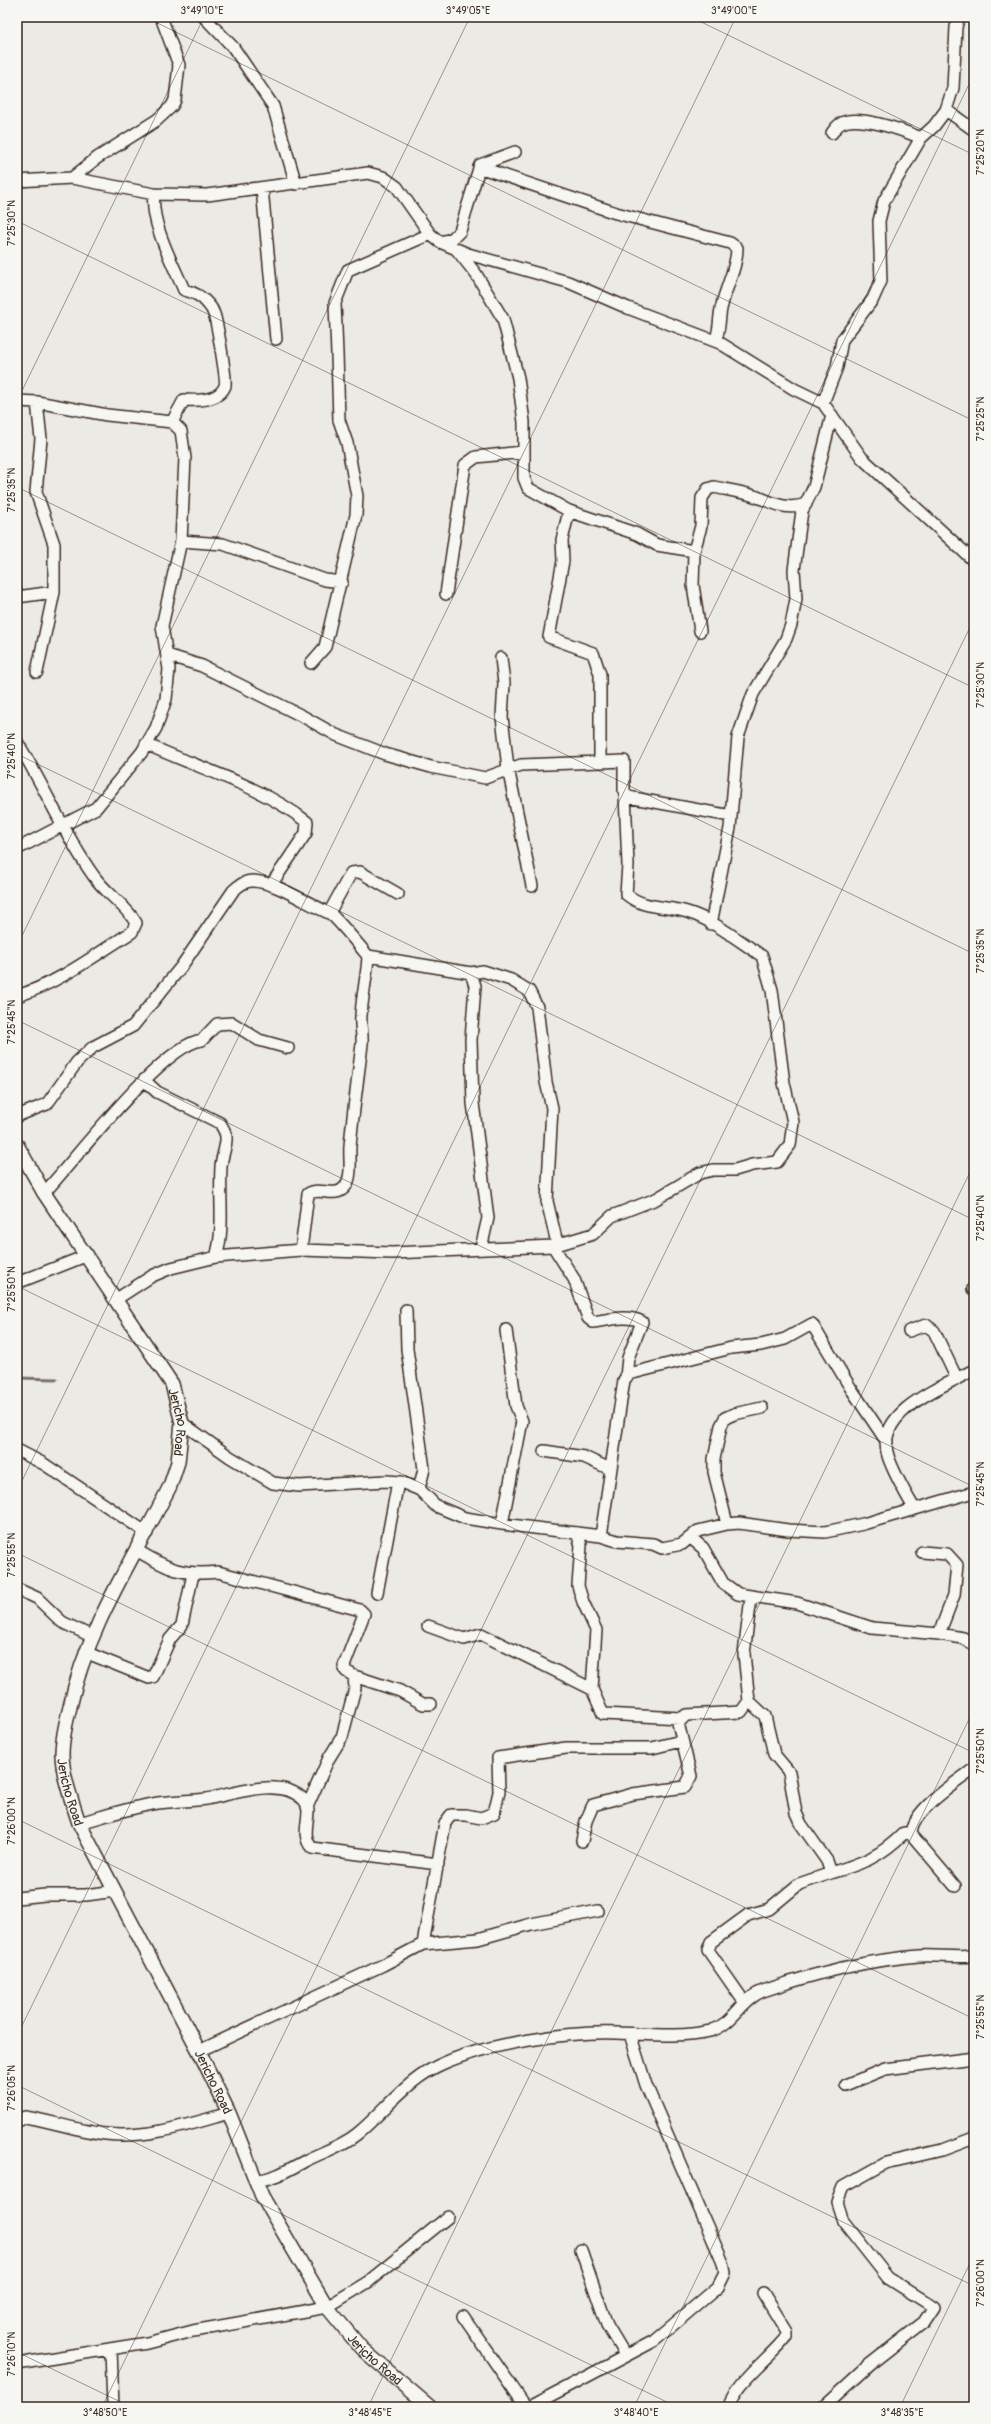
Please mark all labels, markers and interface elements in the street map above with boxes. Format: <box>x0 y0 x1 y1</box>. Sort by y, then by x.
text: 3°49'10"E <box>181 5 223 17</box>
text: 3°49'05"E <box>446 5 490 17</box>
text: 3°49'00"E <box>711 5 757 17</box>
text: 7°25'20"N <box>975 129 987 175</box>
text: 7°25'30"N <box>6 200 18 246</box>
text: 7°25'25"N <box>975 397 987 441</box>
text: 7°25'35"N <box>6 468 18 512</box>
text: 7°25'30"N <box>975 662 987 708</box>
text: 7°25'40"N <box>6 733 18 779</box>
text: 7°25'35"N <box>975 929 987 973</box>
text: 7°25'45"N <box>6 999 18 1044</box>
text: 7°25'40"N <box>975 1195 987 1241</box>
text: 7°25'50"N <box>6 1266 18 1312</box>
street label: Jericho Road <box>164 1387 189 1457</box>
text: 7°25'45"N <box>975 1461 987 1506</box>
text: 7°25'55"N <box>6 1533 18 1577</box>
text: 7°25'50"N <box>975 1728 987 1774</box>
street label: Jericho Road <box>53 1758 86 1828</box>
text: 7°26'00"N <box>6 1797 18 1845</box>
text: 7°25'55"N <box>975 1995 987 2039</box>
street label: Jericho Road <box>191 2048 235 2117</box>
text: 7°26'05"N <box>6 2065 18 2111</box>
text: 7°26'00"N <box>975 2259 987 2307</box>
text: 7°26'10"N <box>6 2331 18 2376</box>
street label: Jericho Road <box>344 2331 405 2389</box>
text: 3°48'50"E <box>83 2407 127 2419</box>
text: 3°48'45"E <box>348 2407 392 2419</box>
text: 3°48'40"E <box>614 2407 658 2419</box>
text: 3°48'35"E <box>880 2407 924 2419</box>

